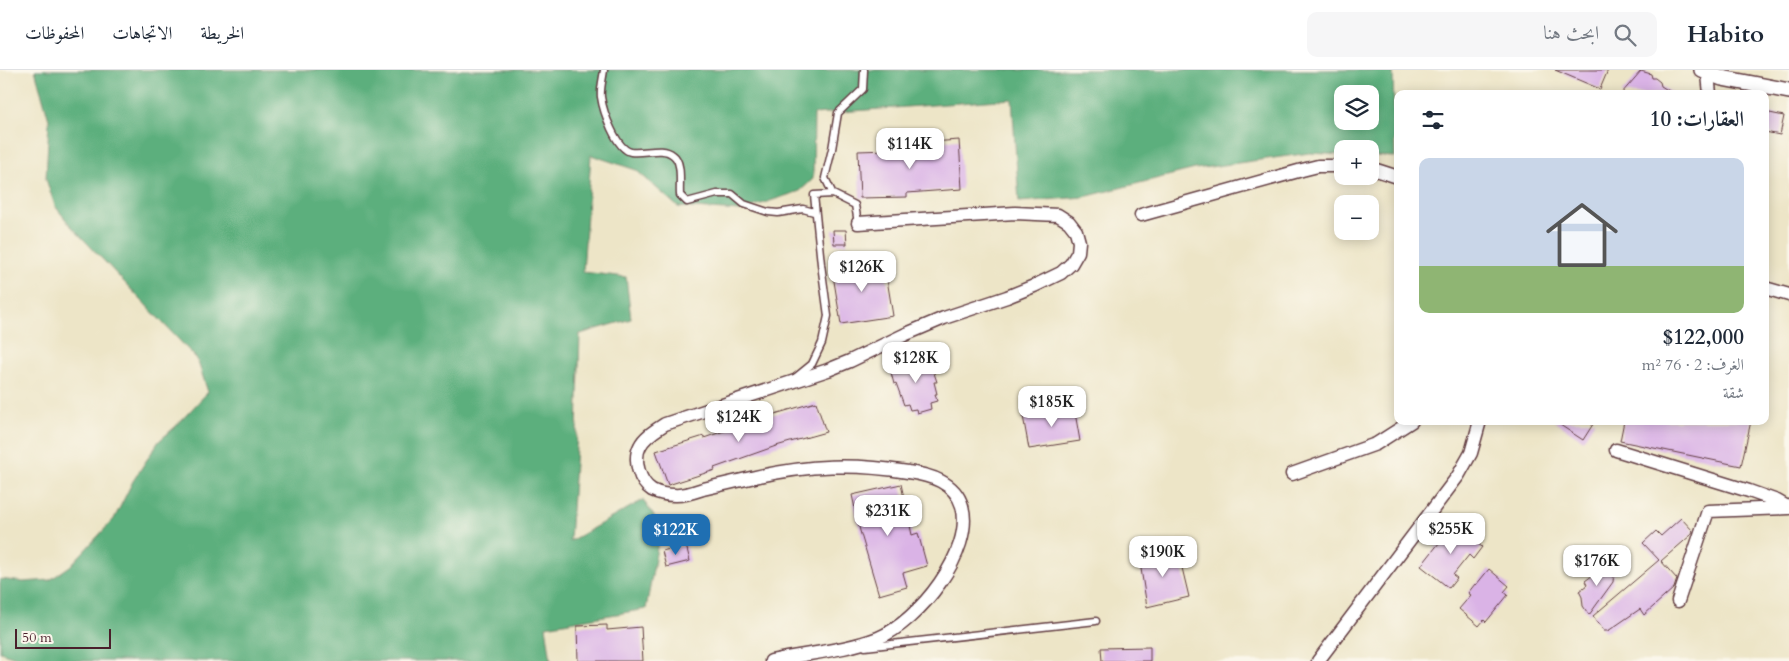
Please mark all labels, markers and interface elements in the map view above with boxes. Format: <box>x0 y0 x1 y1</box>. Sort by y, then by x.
search box <box>1307 12 1657 57</box>
text: Habito <box>1687 18 1764 51</box>
text: ابحث هنا <box>1543 20 1599 46</box>
text: المحفوظات <box>25 21 84 46</box>
text: الاتجاهات <box>112 21 172 46</box>
text: الخريطة <box>200 21 244 46</box>
icon: search <box>1611 21 1639 49</box>
map controls <box>1334 85 1379 240</box>
button: layers <box>1334 85 1379 130</box>
text: العقارات: 10 <box>1650 105 1744 134</box>
icon: filters <box>1419 106 1447 134</box>
pin: $114K <box>875 128 945 170</box>
text: $114K <box>887 133 933 155</box>
button: + <box>1334 140 1379 185</box>
icon: home <box>1537 190 1627 280</box>
button: − <box>1334 195 1379 240</box>
pin: $126K <box>827 250 897 293</box>
text: $126K <box>839 256 885 278</box>
text: $122,000 <box>1663 323 1744 352</box>
pin: $128K <box>881 342 951 384</box>
text: $128K <box>893 347 939 369</box>
text: الغرف: 2 · 76 m² <box>1642 354 1744 376</box>
text: شقة <box>1723 382 1744 404</box>
pin: $185K <box>1017 386 1087 428</box>
text: $185K <box>1029 391 1075 413</box>
pin: $124K <box>704 400 774 443</box>
text: $124K <box>716 406 762 428</box>
pin: $231K <box>853 494 923 537</box>
text: $231K <box>865 500 911 522</box>
pin: $255K <box>1416 512 1486 555</box>
pin: $122K <box>641 514 711 556</box>
text: $255K <box>1428 518 1474 540</box>
text: $122K <box>653 519 699 541</box>
pin: $190K <box>1128 536 1198 578</box>
text: $190K <box>1140 541 1186 563</box>
pin: $176K <box>1562 544 1632 587</box>
text: $176K <box>1574 550 1620 572</box>
scale bar <box>15 626 111 649</box>
text: 50 m <box>22 628 52 647</box>

